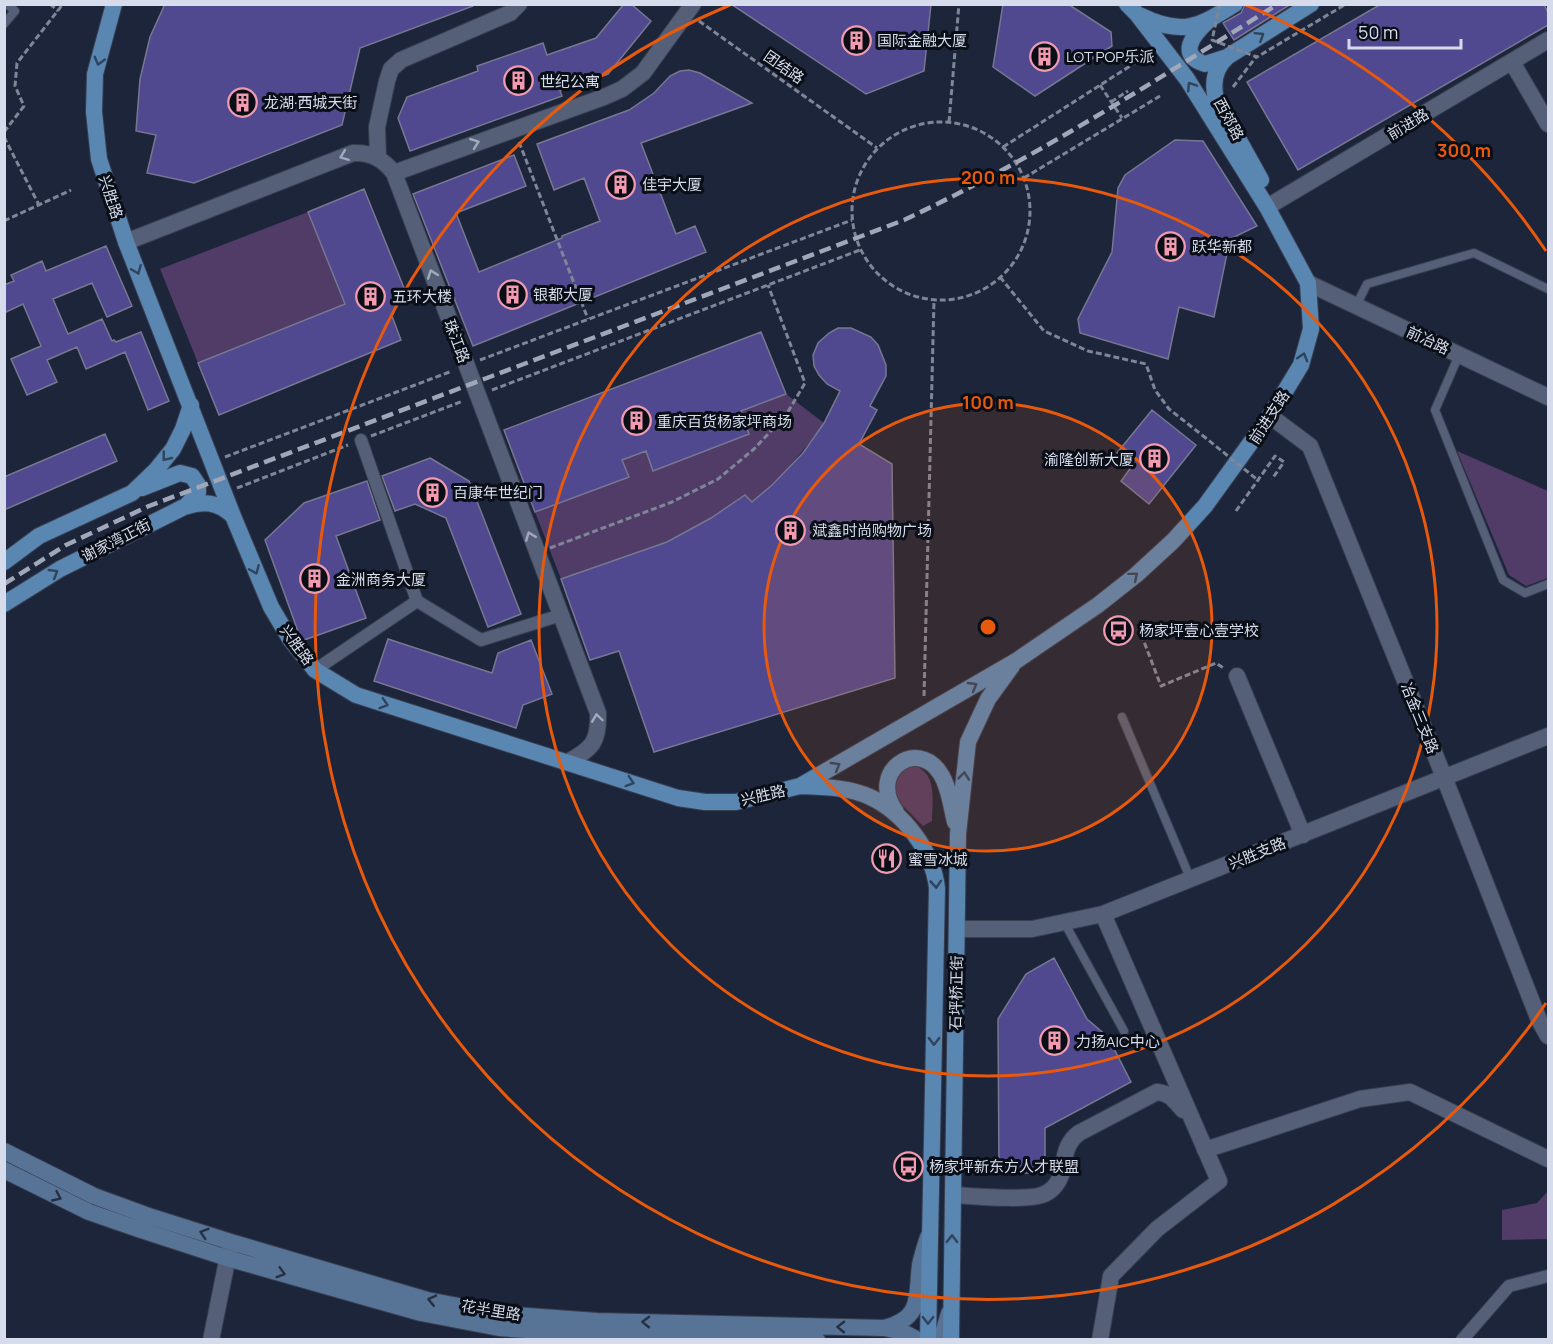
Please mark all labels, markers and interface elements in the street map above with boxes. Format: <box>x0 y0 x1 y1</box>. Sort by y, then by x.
scale bar <box>1349 12 1462 50</box>
text: 50 m <box>1358 20 1398 44</box>
building icon: 国际金融大厦 <box>840 24 872 56</box>
place label: 国际金融大厦 <box>877 30 967 51</box>
one-way arrow <box>1254 32 1264 44</box>
building icon: LOT POP乐派 <box>1029 40 1061 72</box>
street label: 团结路 <box>760 45 808 89</box>
place label: LOT POP乐派 <box>1066 46 1154 67</box>
one-way arrow <box>94 55 106 66</box>
building icon: 世纪公寓 <box>503 65 535 97</box>
place label: 世纪公寓 <box>540 71 600 92</box>
one-way arrow <box>1187 82 1199 92</box>
building icon: 龙湖·西城天街 <box>227 86 259 118</box>
place label: 龙湖·西城天街 <box>264 92 357 113</box>
street label: 西郊路 <box>1209 94 1249 144</box>
street label: 前进路 <box>1383 103 1433 145</box>
one-way arrow <box>469 137 480 150</box>
text: 300 m <box>1437 138 1491 162</box>
one-way arrow <box>339 149 350 162</box>
text: 200 m <box>961 165 1015 189</box>
building icon: 佳宇大厦 <box>605 168 637 200</box>
street label: 兴胜路 <box>94 172 128 222</box>
place label: 佳宇大厦 <box>642 174 702 195</box>
building icon: 跃华新都 <box>1155 230 1187 262</box>
place label: 跃华新都 <box>1192 236 1252 257</box>
one-way arrow <box>130 264 142 275</box>
one-way arrow <box>427 270 439 281</box>
building icon: 银都大厦 <box>496 278 528 310</box>
building icon: 五环大楼 <box>355 280 387 312</box>
place label: 银都大厦 <box>533 284 593 305</box>
place label: 五环大楼 <box>392 286 452 307</box>
street label: 珠江路 <box>439 316 475 366</box>
street label: 前冶路 <box>1403 321 1453 359</box>
one-way arrow <box>1296 352 1308 363</box>
street label: 前进支路 <box>1244 386 1294 448</box>
text: 100 m <box>962 390 1014 414</box>
building icon: 重庆百货杨家坪商场 <box>620 405 652 437</box>
place label: 重庆百货杨家坪商场 <box>657 411 792 432</box>
building icon: 渝隆创新大厦 <box>1139 443 1171 475</box>
place label: 渝隆创新大厦 <box>1044 449 1134 470</box>
one-way arrow <box>163 450 174 461</box>
building icon: 百康年世纪门 <box>416 476 448 508</box>
place label: 百康年世纪门 <box>453 482 543 503</box>
street label: 谢家湾正街 <box>78 514 154 566</box>
building icon: 斌鑫时尚购物广场 <box>775 514 807 546</box>
place label: 斌鑫时尚购物广场 <box>812 520 932 541</box>
one-way arrow <box>525 531 538 541</box>
one-way arrow <box>248 563 260 574</box>
building icon: 金洲商务大厦 <box>299 563 331 595</box>
one-way arrow <box>48 569 58 580</box>
place label: 金洲商务大厦 <box>336 569 426 590</box>
one-way arrow <box>1127 572 1138 583</box>
bus stop icon: 杨家坪壹心壹学校 <box>1102 614 1134 646</box>
centre of rings <box>978 617 998 637</box>
place label: 杨家坪壹心壹学校 <box>1139 620 1259 641</box>
street label: 兴胜路 <box>275 621 319 669</box>
street label: 冶金三支路 <box>1396 679 1444 757</box>
one-way arrow <box>967 682 977 693</box>
one-way arrow <box>378 697 389 709</box>
one-way arrow <box>592 714 604 723</box>
one-way arrow <box>829 761 840 773</box>
one-way arrow <box>957 772 970 781</box>
one-way arrow <box>624 775 635 787</box>
street label: 兴胜路 <box>739 780 787 810</box>
street label: 兴胜支路 <box>1225 832 1289 874</box>
restaurant icon: 蜜雪冰城 <box>871 843 903 875</box>
place label: 蜜雪冰城 <box>908 849 968 870</box>
one-way arrow <box>929 879 942 888</box>
street label: 石坪桥正街 <box>945 955 967 1031</box>
building icon: 力扬AIC中心 <box>1039 1025 1071 1057</box>
place label: 力扬AIC中心 <box>1076 1031 1160 1052</box>
one-way arrow <box>928 1037 940 1046</box>
bus stop icon: 杨家坪新东方人才联盟 <box>892 1150 924 1182</box>
place label: 杨家坪新东方人才联盟 <box>929 1156 1079 1177</box>
one-way arrow <box>50 1189 61 1201</box>
one-way arrow <box>199 1228 210 1241</box>
one-way arrow <box>946 1235 958 1244</box>
one-way arrow <box>275 1266 285 1278</box>
one-way arrow <box>427 1294 437 1307</box>
street label: 花半里路 <box>460 1295 522 1325</box>
one-way arrow <box>641 1316 650 1329</box>
one-way arrow <box>922 1316 934 1325</box>
one-way arrow <box>836 1320 845 1333</box>

